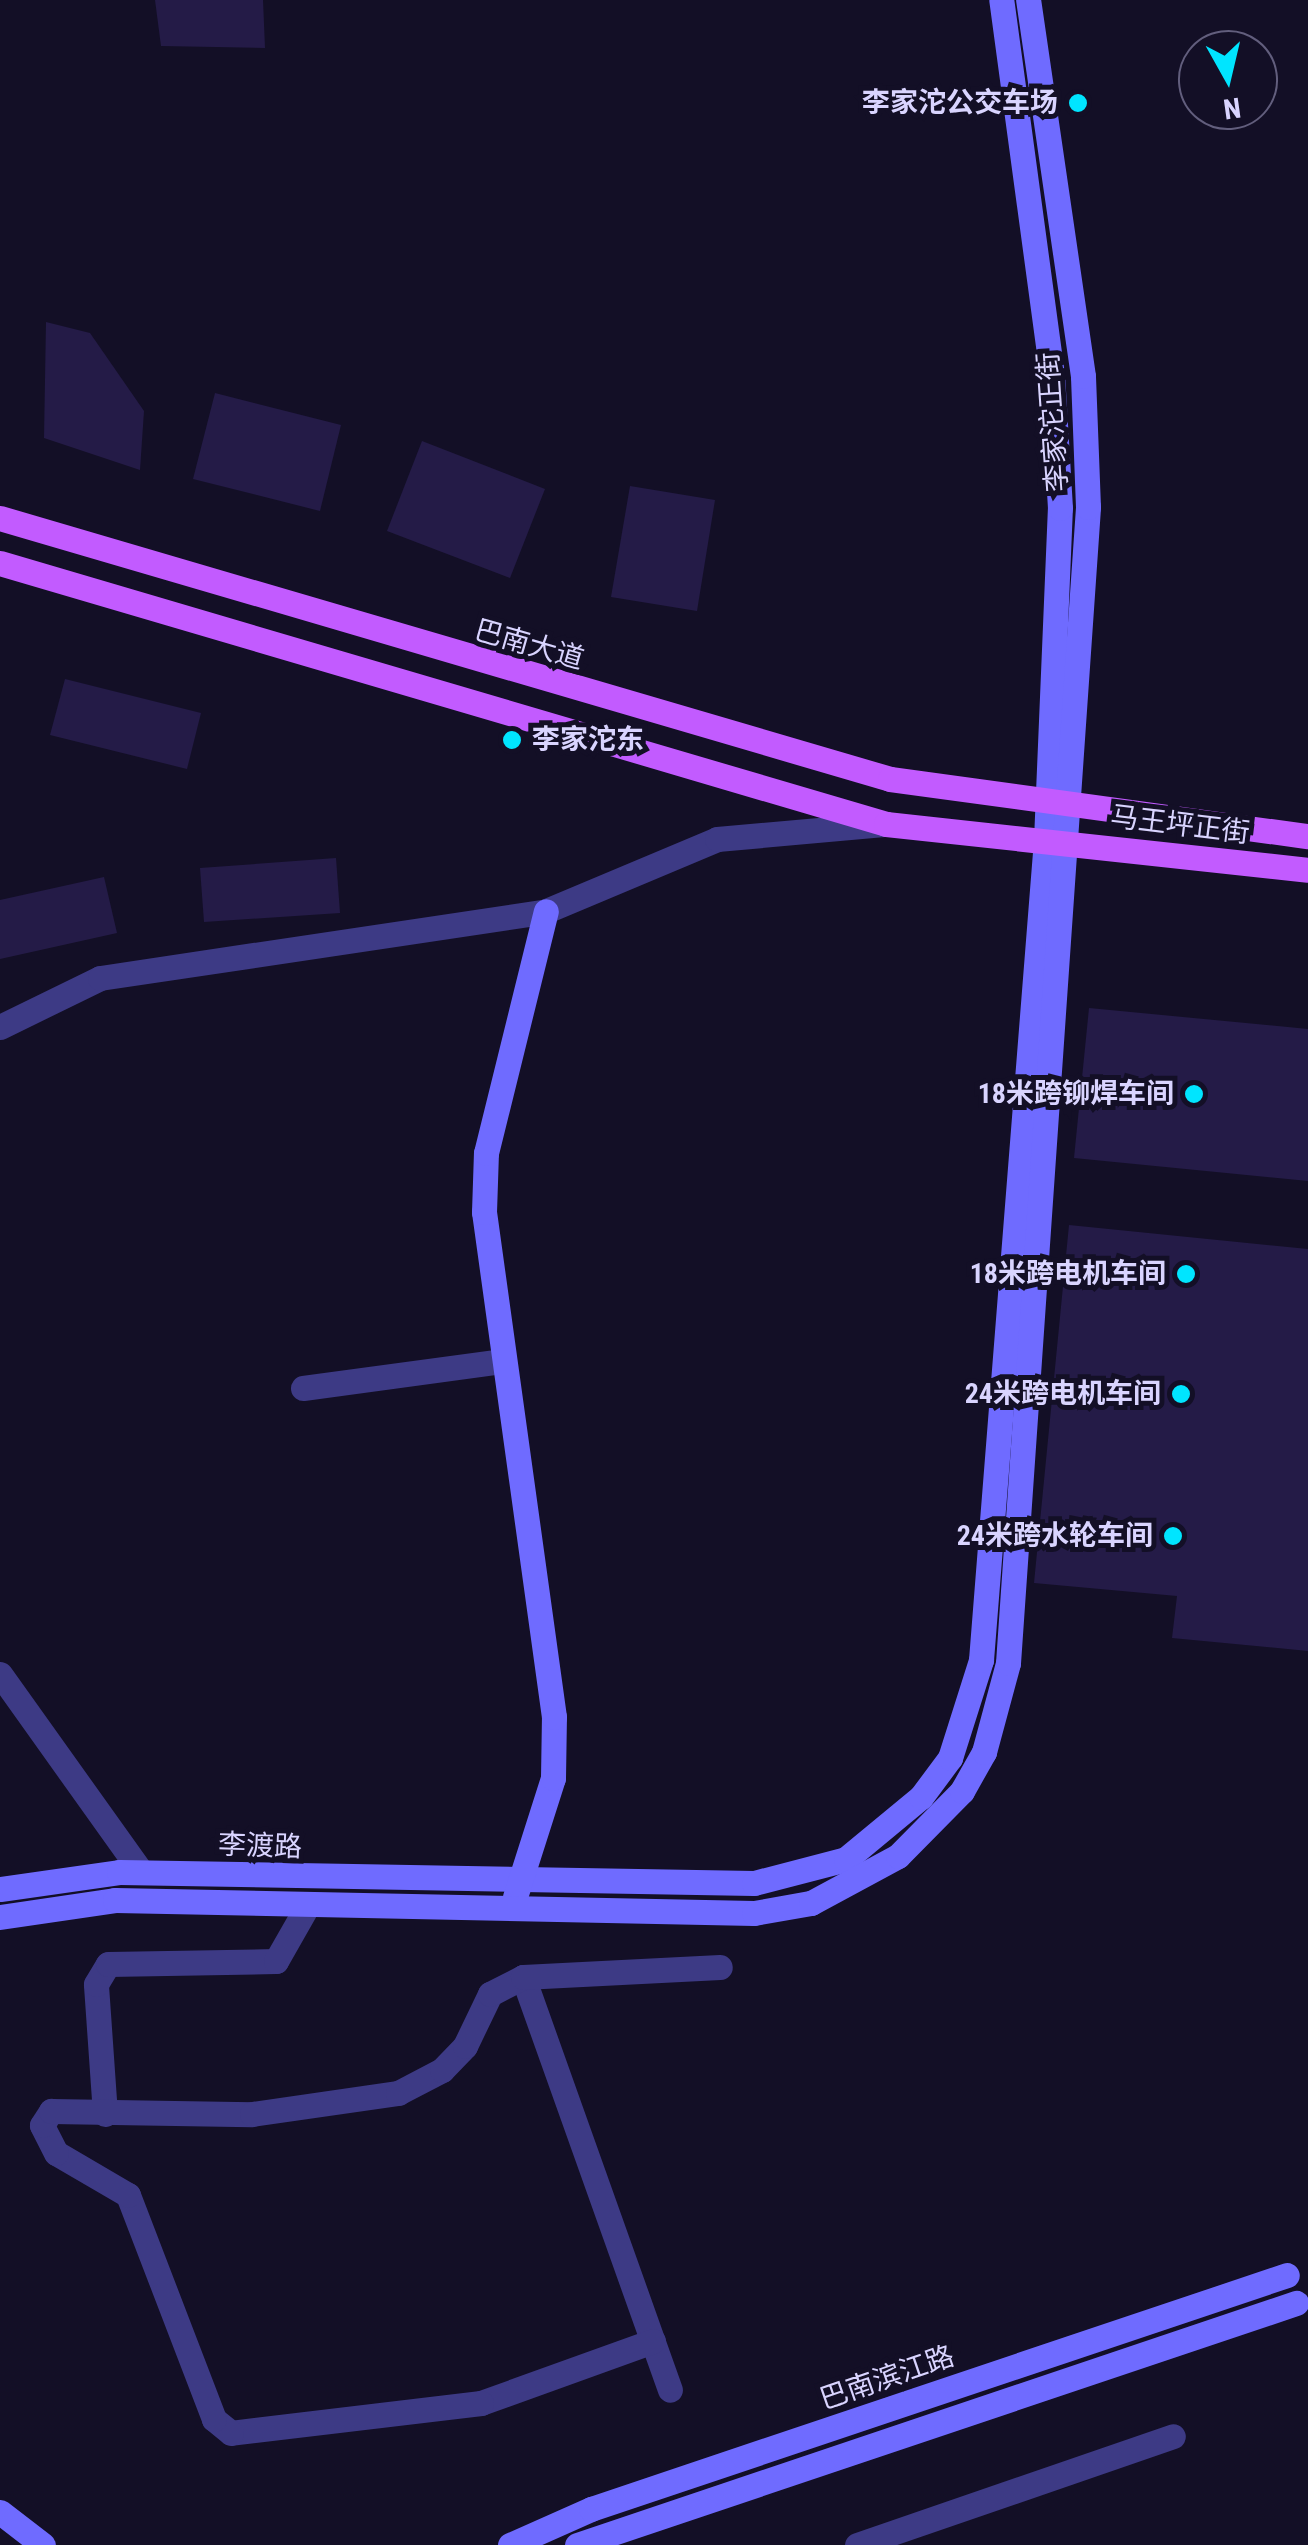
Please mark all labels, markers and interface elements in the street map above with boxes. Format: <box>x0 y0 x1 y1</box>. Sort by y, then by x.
north arrow <box>1178 30 1278 130</box>
place label: 李家沱公交车场 <box>862 86 1058 120</box>
text: N <box>1221 91 1243 126</box>
marker: 李家沱公交车场 <box>1067 92 1089 114</box>
street label: 李家沱正街 <box>1031 351 1075 493</box>
street label: 巴南大道 <box>471 613 587 677</box>
place label: 李家沱东 <box>532 723 644 757</box>
marker: 李家沱东 <box>501 729 523 751</box>
street label: 马王坪正街 <box>1108 800 1252 850</box>
place label: 18米跨铆焊车间 <box>978 1077 1174 1111</box>
marker: 18米跨铆焊车间 <box>1183 1083 1205 1105</box>
place label: 18米跨电机车间 <box>970 1257 1166 1291</box>
marker: 18米跨电机车间 <box>1175 1263 1197 1285</box>
place label: 24米跨电机车间 <box>965 1377 1161 1411</box>
marker: 24米跨电机车间 <box>1170 1383 1192 1405</box>
place label: 24米跨水轮车间 <box>957 1519 1153 1553</box>
marker: 24米跨水轮车间 <box>1162 1525 1184 1547</box>
street label: 李渡路 <box>217 1828 303 1864</box>
street label: 巴南滨江路 <box>815 2339 959 2417</box>

